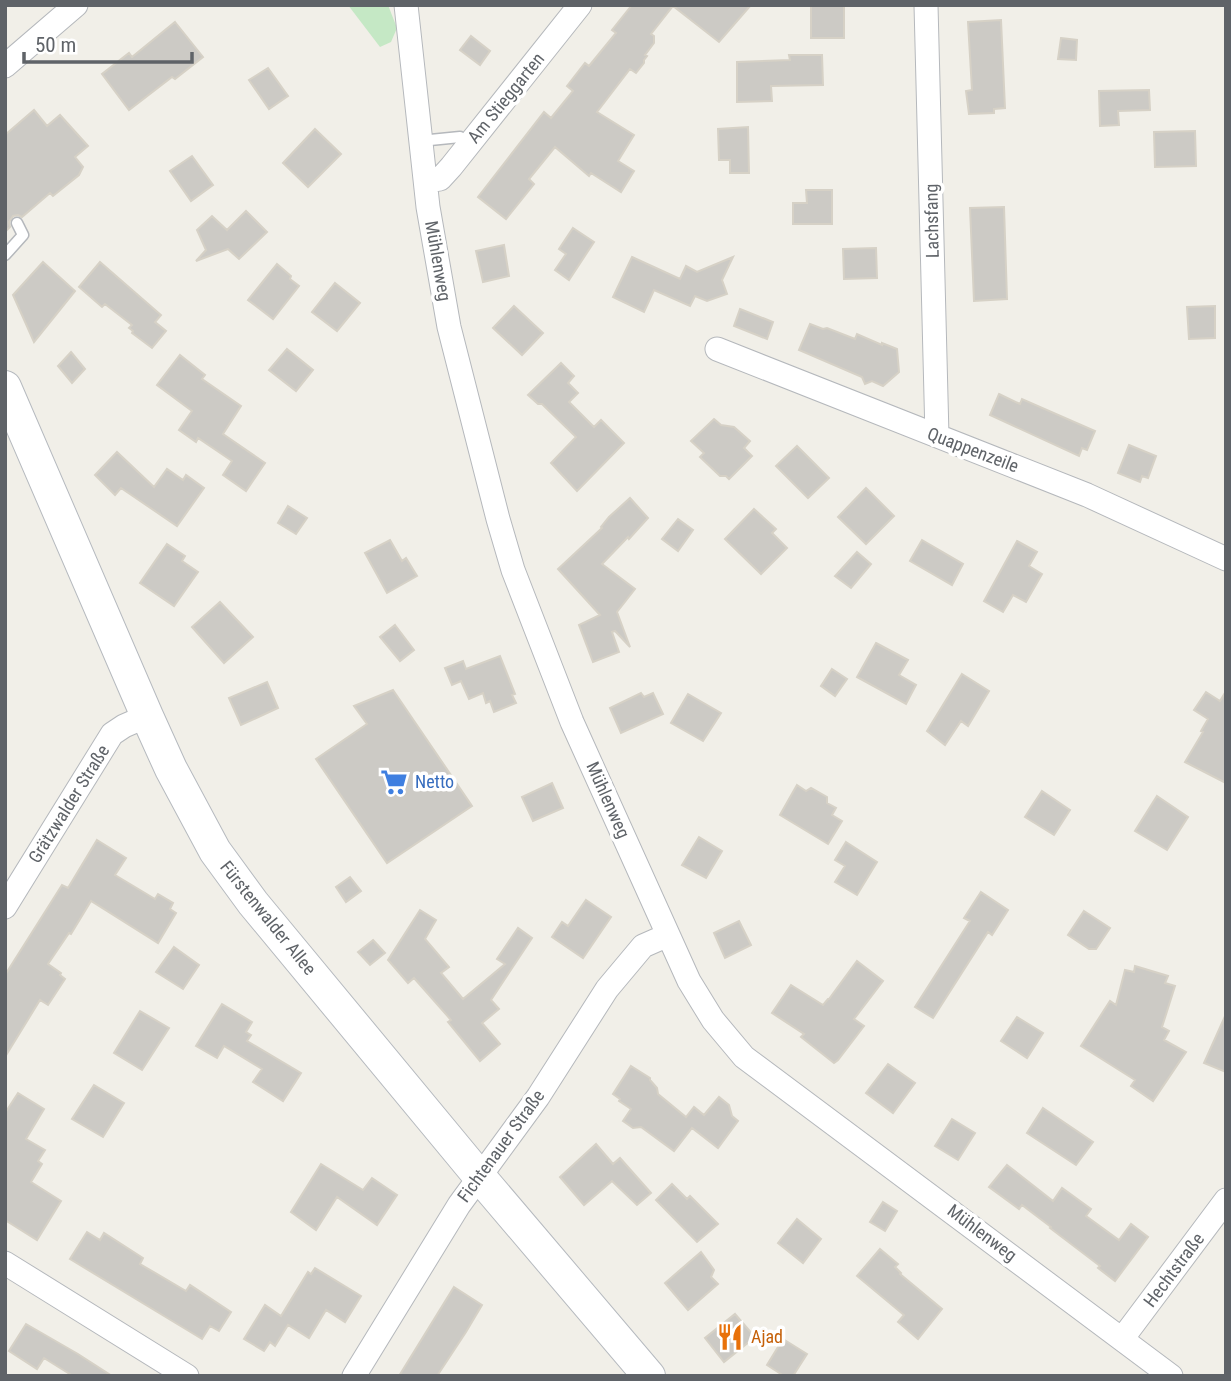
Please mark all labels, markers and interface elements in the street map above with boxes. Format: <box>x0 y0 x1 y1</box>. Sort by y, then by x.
scale bar <box>24 21 192 65</box>
text: 50 m <box>35 33 76 57</box>
street label: Am Stieggarten <box>463 48 548 147</box>
street label: Lachsfang <box>920 184 943 258</box>
street label: Mühlenweg <box>421 219 456 303</box>
street label: Quappenzeile <box>925 423 1022 477</box>
street label: Grätzwalder Straße <box>24 741 113 867</box>
street label: Mühlenweg <box>582 758 635 841</box>
supermarket icon: Netto <box>379 767 409 797</box>
place label: Netto <box>415 771 454 792</box>
street label: Fürstenwalder Allee <box>216 857 321 979</box>
street label: Fichtenauer Straße <box>453 1085 548 1206</box>
street label: Mühlenweg <box>944 1200 1021 1265</box>
street label: Hechtstraße <box>1139 1229 1208 1311</box>
restaurant icon: Ajad <box>715 1322 745 1352</box>
place label: Ajad <box>751 1326 783 1347</box>

